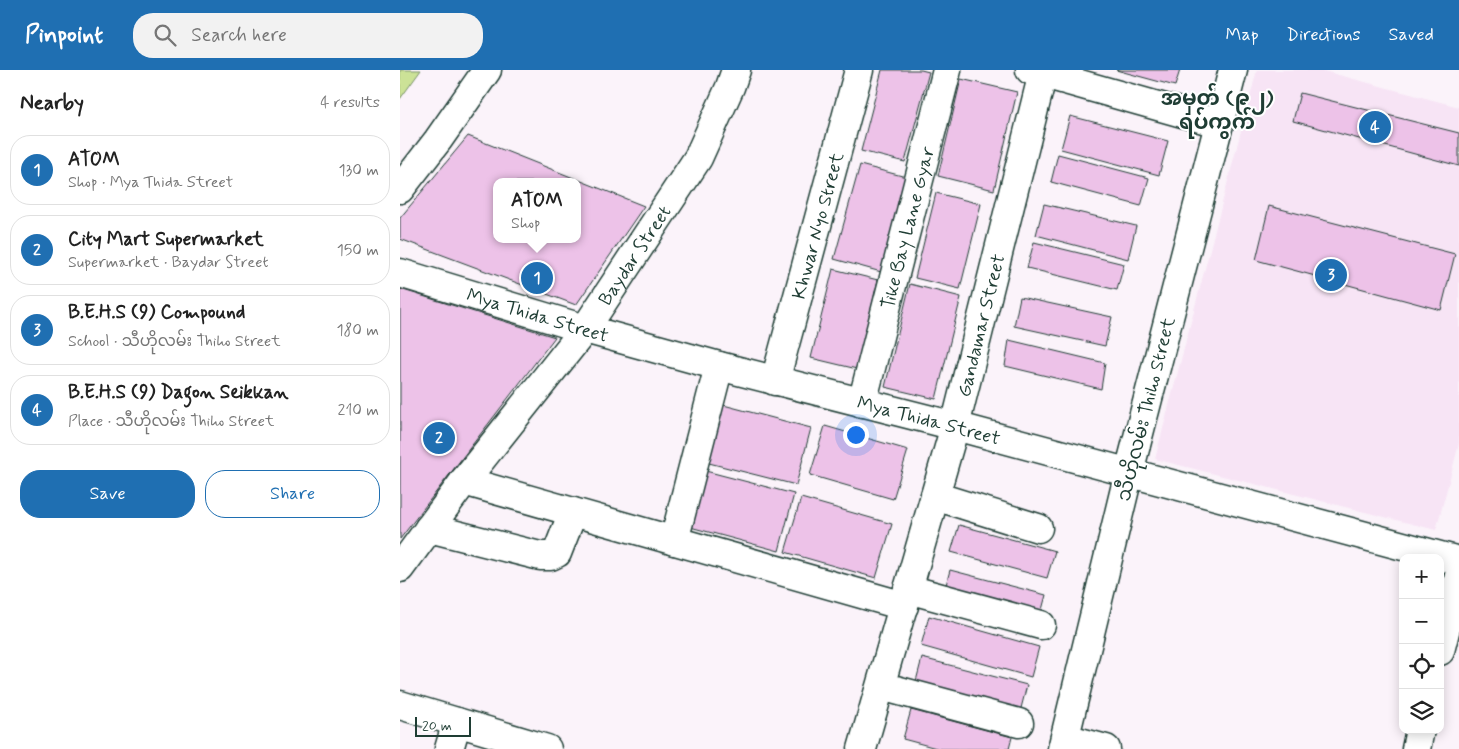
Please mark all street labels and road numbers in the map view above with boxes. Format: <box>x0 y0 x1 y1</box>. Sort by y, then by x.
street label: Tike Bay Lane Gyar <box>876 144 941 312</box>
street label: Khwar Nyo Street <box>787 150 850 302</box>
street label: Baydar Street <box>593 201 677 311</box>
street label: Gandamar Street <box>952 251 1011 400</box>
street label: Mya Thida Street <box>463 283 611 349</box>
street label: သီဟိုလမ်း Thiho Street <box>1109 314 1184 505</box>
street label: Mya Thida Street <box>854 391 1003 452</box>

